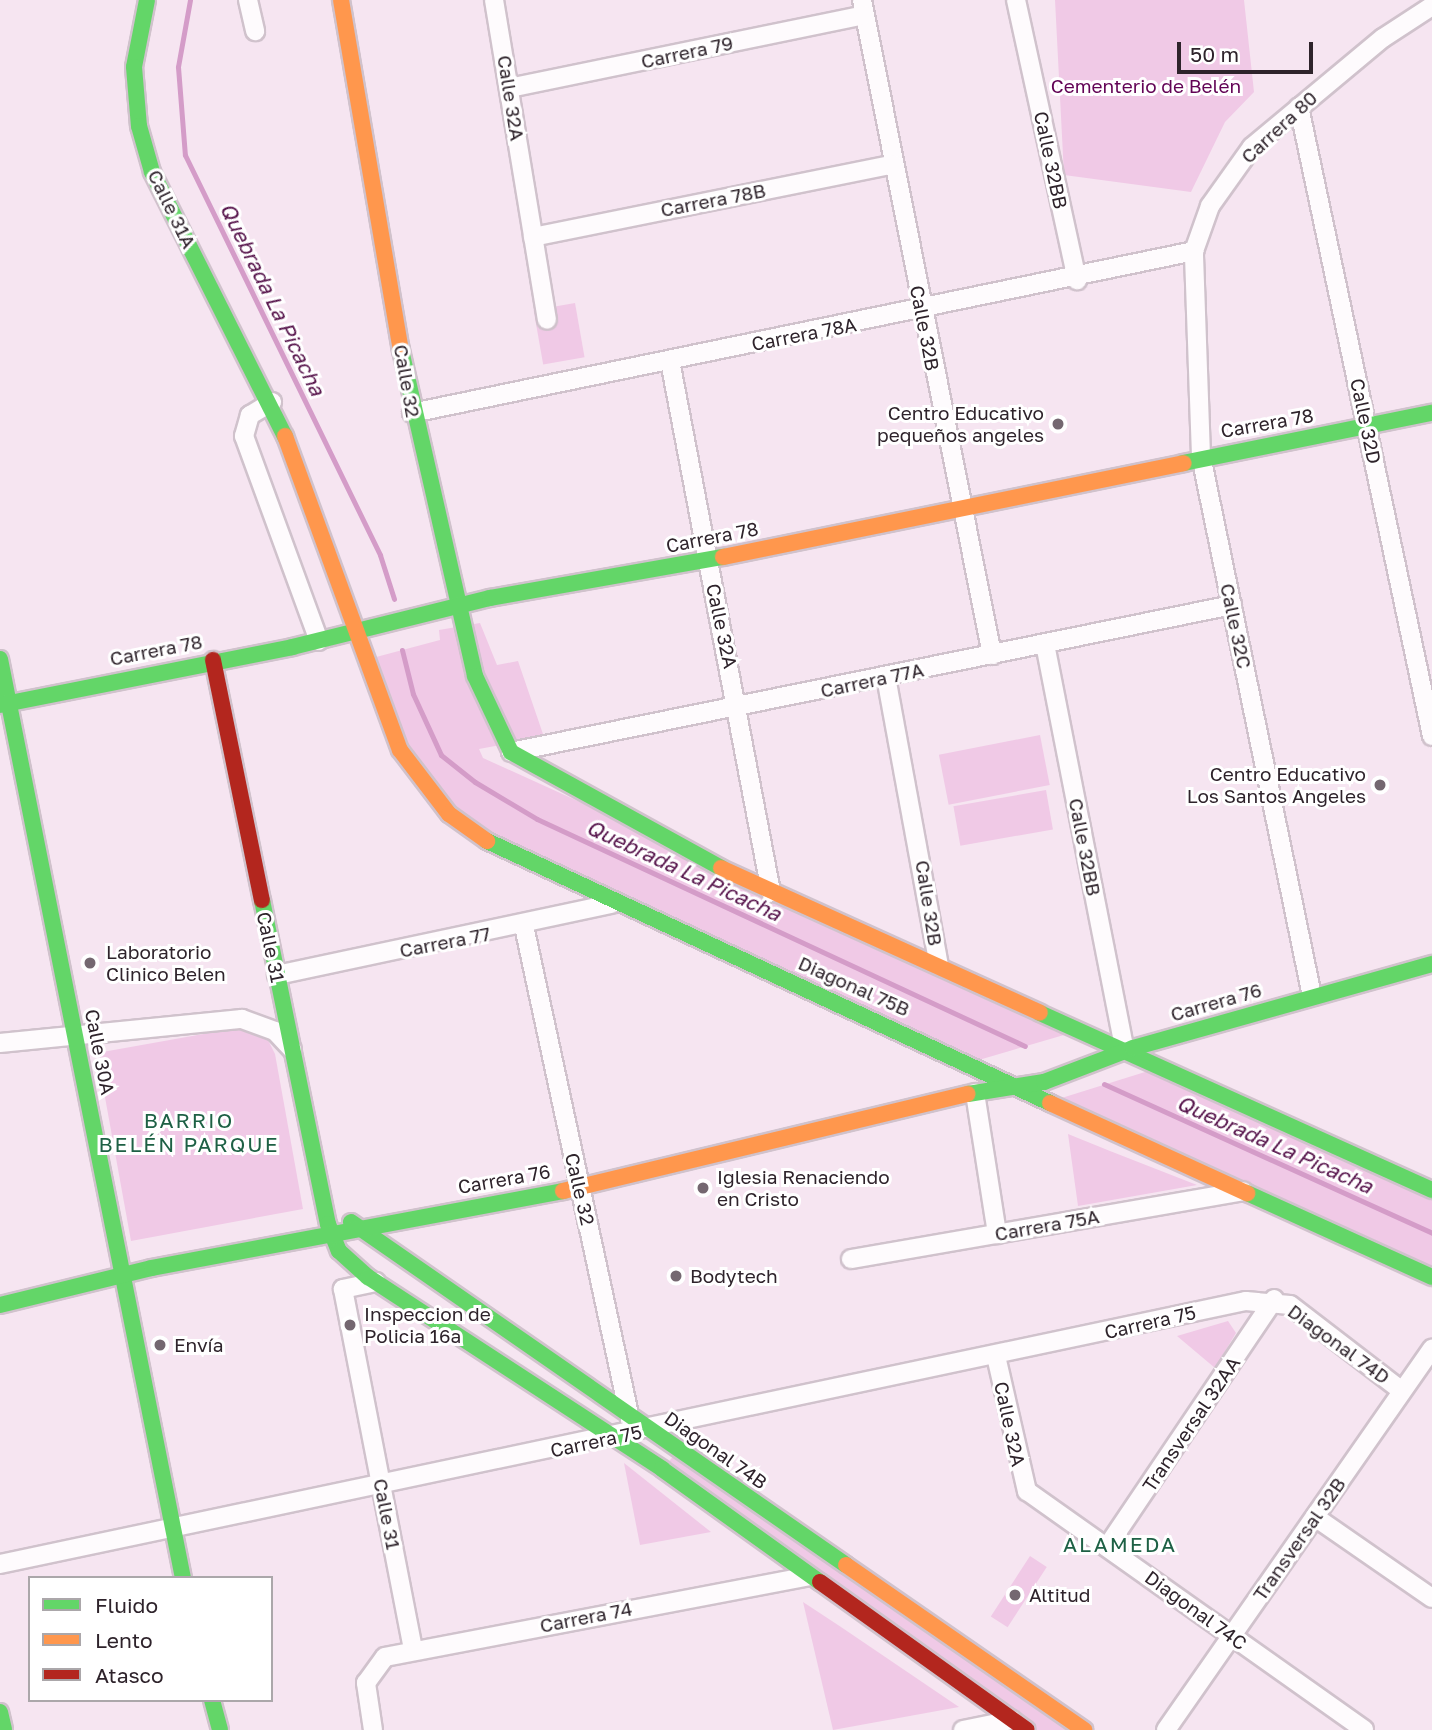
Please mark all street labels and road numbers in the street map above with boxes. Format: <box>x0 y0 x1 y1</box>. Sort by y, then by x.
street label: Carrera 79 <box>639 31 735 73</box>
street label: Calle 32A <box>493 54 529 142</box>
street label: Carrera 80 <box>1236 86 1322 168</box>
street label: Calle 32BB <box>1030 109 1072 211</box>
street label: Calle 31A <box>143 166 201 252</box>
street label: Carrera 78B <box>659 179 767 221</box>
street label: Calle 32B <box>906 283 944 373</box>
street label: Carrera 78A <box>750 313 858 355</box>
street label: Calle 32 <box>389 343 425 419</box>
street label: Calle 32D <box>1346 376 1386 466</box>
street label: Carrera 78 <box>1219 404 1315 442</box>
street label: Carrera 78 <box>664 517 760 557</box>
street label: Calle 32A <box>702 581 742 671</box>
street label: Calle 32C <box>1216 581 1256 671</box>
street label: Carrera 78 <box>108 630 204 670</box>
street label: Carrera 77A <box>818 658 926 702</box>
street label: Calle 32BB <box>1064 796 1106 898</box>
street label: Calle 32B <box>911 859 947 947</box>
street label: Calle 31 <box>252 910 290 984</box>
street label: Carrera 77 <box>398 922 492 962</box>
street label: Diagonal 75B <box>795 951 913 1021</box>
street label: Carrera 76 <box>1168 978 1264 1026</box>
street label: Calle 30A <box>81 1007 119 1097</box>
street label: Calle 32 <box>561 1151 599 1227</box>
street label: Carrera 76 <box>456 1160 552 1198</box>
street label: Carrera 75A <box>993 1205 1101 1245</box>
street label: Diagonal 74D <box>1284 1299 1394 1389</box>
street label: Carrera 75 <box>1102 1300 1198 1344</box>
street label: Transversal 32AA <box>1137 1352 1245 1496</box>
street label: Calle 32A <box>990 1379 1030 1469</box>
street label: Diagonal 74B <box>660 1406 772 1494</box>
street label: Carrera 75 <box>548 1420 644 1462</box>
street label: Transversal 32B <box>1248 1473 1350 1605</box>
street label: Calle 31 <box>369 1477 405 1551</box>
street label: Diagonal 74C <box>1141 1565 1251 1655</box>
street label: Carrera 74 <box>538 1597 634 1637</box>

